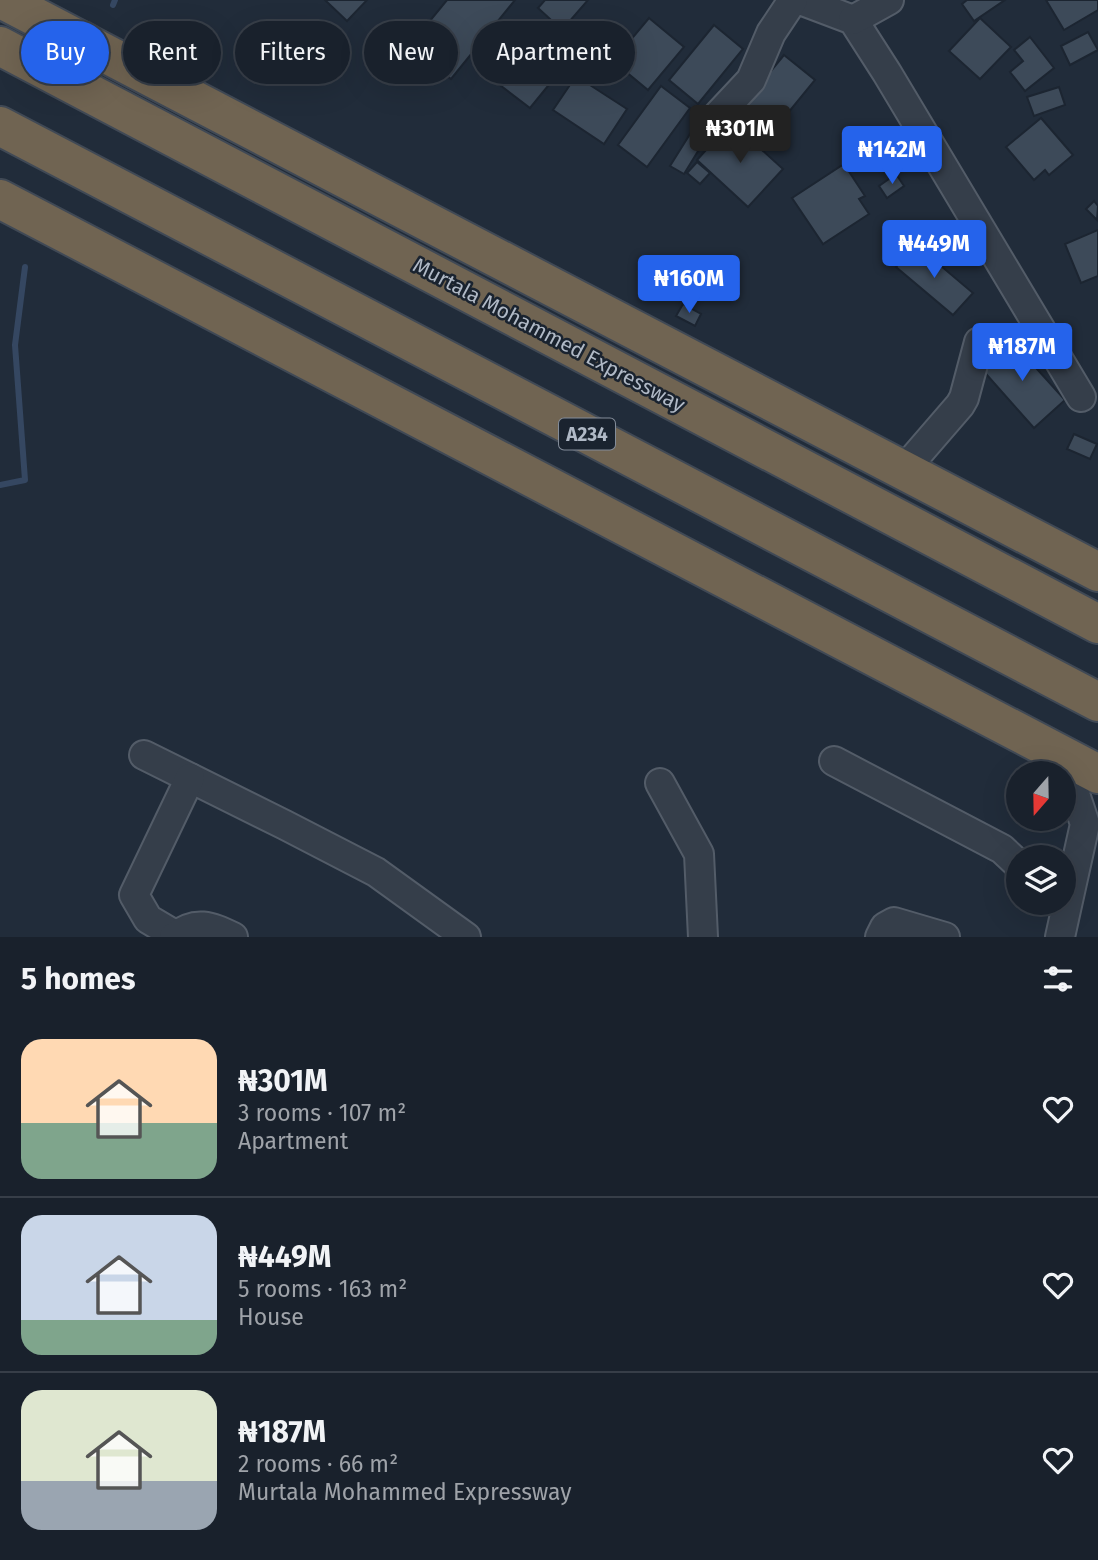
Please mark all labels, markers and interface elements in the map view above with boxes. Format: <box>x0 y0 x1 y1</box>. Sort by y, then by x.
chip: Buy <box>21 21 109 84</box>
chip: Rent <box>123 21 221 84</box>
chip: Filters <box>235 21 350 84</box>
chip: New <box>364 21 458 84</box>
chip: Apartment <box>472 21 635 84</box>
pin: ₦301M <box>691 106 789 165</box>
text: ₦301M <box>706 114 774 142</box>
pin: ₦142M <box>843 127 941 186</box>
text: ₦142M <box>858 135 926 163</box>
pin: ₦449M <box>885 220 983 280</box>
text: ₦449M <box>898 229 970 257</box>
street label: Murtala Mohammed Expressway <box>408 252 690 418</box>
pin: ₦160M <box>640 256 738 315</box>
text: ₦160M <box>654 264 724 292</box>
pin: ₦187M <box>973 324 1071 383</box>
text: ₦187M <box>988 332 1056 360</box>
road number: A234 <box>559 418 615 449</box>
north arrow <box>1006 761 1076 831</box>
map controls <box>1006 761 1076 915</box>
button: layers <box>1006 845 1076 915</box>
icon: filters <box>1039 960 1077 998</box>
text: 5 homes <box>21 961 135 997</box>
text: ₦301M <box>238 1063 328 1099</box>
icon: home <box>77 1067 161 1151</box>
icon: heart <box>1039 1090 1077 1128</box>
text: 3 rooms · 107 m² <box>238 1099 406 1127</box>
text: Apartment <box>238 1127 348 1155</box>
text: ₦449M <box>238 1239 331 1275</box>
icon: home <box>77 1243 161 1327</box>
icon: heart <box>1039 1266 1077 1304</box>
text: 5 rooms · 163 m² <box>238 1275 407 1303</box>
text: House <box>238 1303 304 1331</box>
text: ₦187M <box>238 1414 326 1450</box>
icon: home <box>77 1418 161 1502</box>
icon: heart <box>1039 1441 1077 1479</box>
text: 2 rooms · 66 m² <box>238 1450 398 1478</box>
text: Murtala Mohammed Expressway <box>238 1478 572 1506</box>

